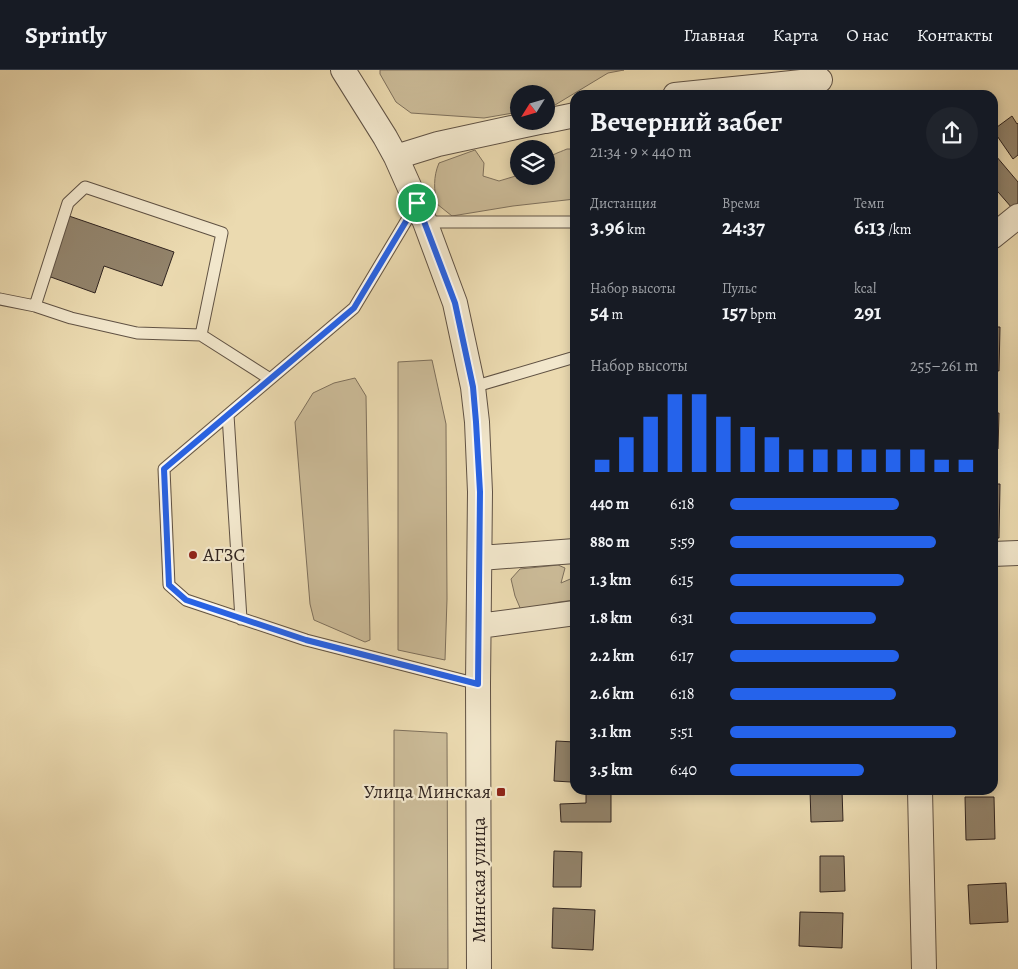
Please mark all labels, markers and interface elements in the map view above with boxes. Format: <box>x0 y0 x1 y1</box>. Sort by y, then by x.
text: Sprintly <box>25 19 107 51</box>
text: Главная <box>684 23 745 47</box>
text: Карта <box>773 23 818 47</box>
text: О нас <box>846 23 889 47</box>
text: Контакты <box>917 23 993 47</box>
north arrow <box>510 85 555 130</box>
map controls <box>510 85 555 185</box>
text: Вечерний забег <box>590 103 782 141</box>
button: share <box>926 107 978 159</box>
button: layers <box>510 140 555 185</box>
text: 21:34 · 9 × 440 m <box>590 141 692 163</box>
pin <box>396 182 438 224</box>
icon: arrive <box>403 189 431 217</box>
text: Дистанция <box>590 194 657 213</box>
text: Время <box>722 194 760 213</box>
text: Темп <box>854 194 885 213</box>
text: 3.96 <box>590 213 624 241</box>
text: 24:37 <box>722 213 765 241</box>
text: 6:13 <box>854 213 885 241</box>
text: km <box>624 220 646 239</box>
text: /km <box>885 220 911 239</box>
text: Набор высоты <box>590 279 676 298</box>
text: Пульс <box>722 279 757 298</box>
text: kcal <box>854 279 876 298</box>
text: 54 <box>590 298 609 326</box>
text: 157 <box>722 298 747 326</box>
text: 291 <box>854 298 881 326</box>
text: m <box>609 305 623 324</box>
text: bpm <box>747 305 776 324</box>
text: Набор высоты <box>590 355 688 377</box>
text: 255–261 m <box>910 355 978 377</box>
text: 440 m <box>590 493 629 515</box>
text: 6:18 <box>670 493 694 515</box>
text: 880 m <box>590 531 630 553</box>
text: 5:59 <box>670 531 695 553</box>
place label: АГЗС <box>202 542 245 568</box>
marker: АГЗС <box>187 549 199 561</box>
text: 1.3 km <box>590 569 631 591</box>
text: 6:15 <box>670 569 694 591</box>
text: 1.8 km <box>590 607 632 629</box>
text: 6:31 <box>670 607 693 629</box>
text: 2.2 km <box>590 645 634 667</box>
text: 6:17 <box>670 645 693 667</box>
text: 2.6 km <box>590 683 634 705</box>
text: 6:18 <box>670 683 694 705</box>
text: 3.1 km <box>590 721 631 743</box>
text: 5:51 <box>670 721 693 743</box>
text: 3.5 km <box>590 759 633 781</box>
text: 6:40 <box>670 759 697 781</box>
place label: Улица Минская <box>364 779 491 805</box>
marker: Улица Минская <box>495 786 507 798</box>
street label: Минская улица <box>466 817 492 943</box>

